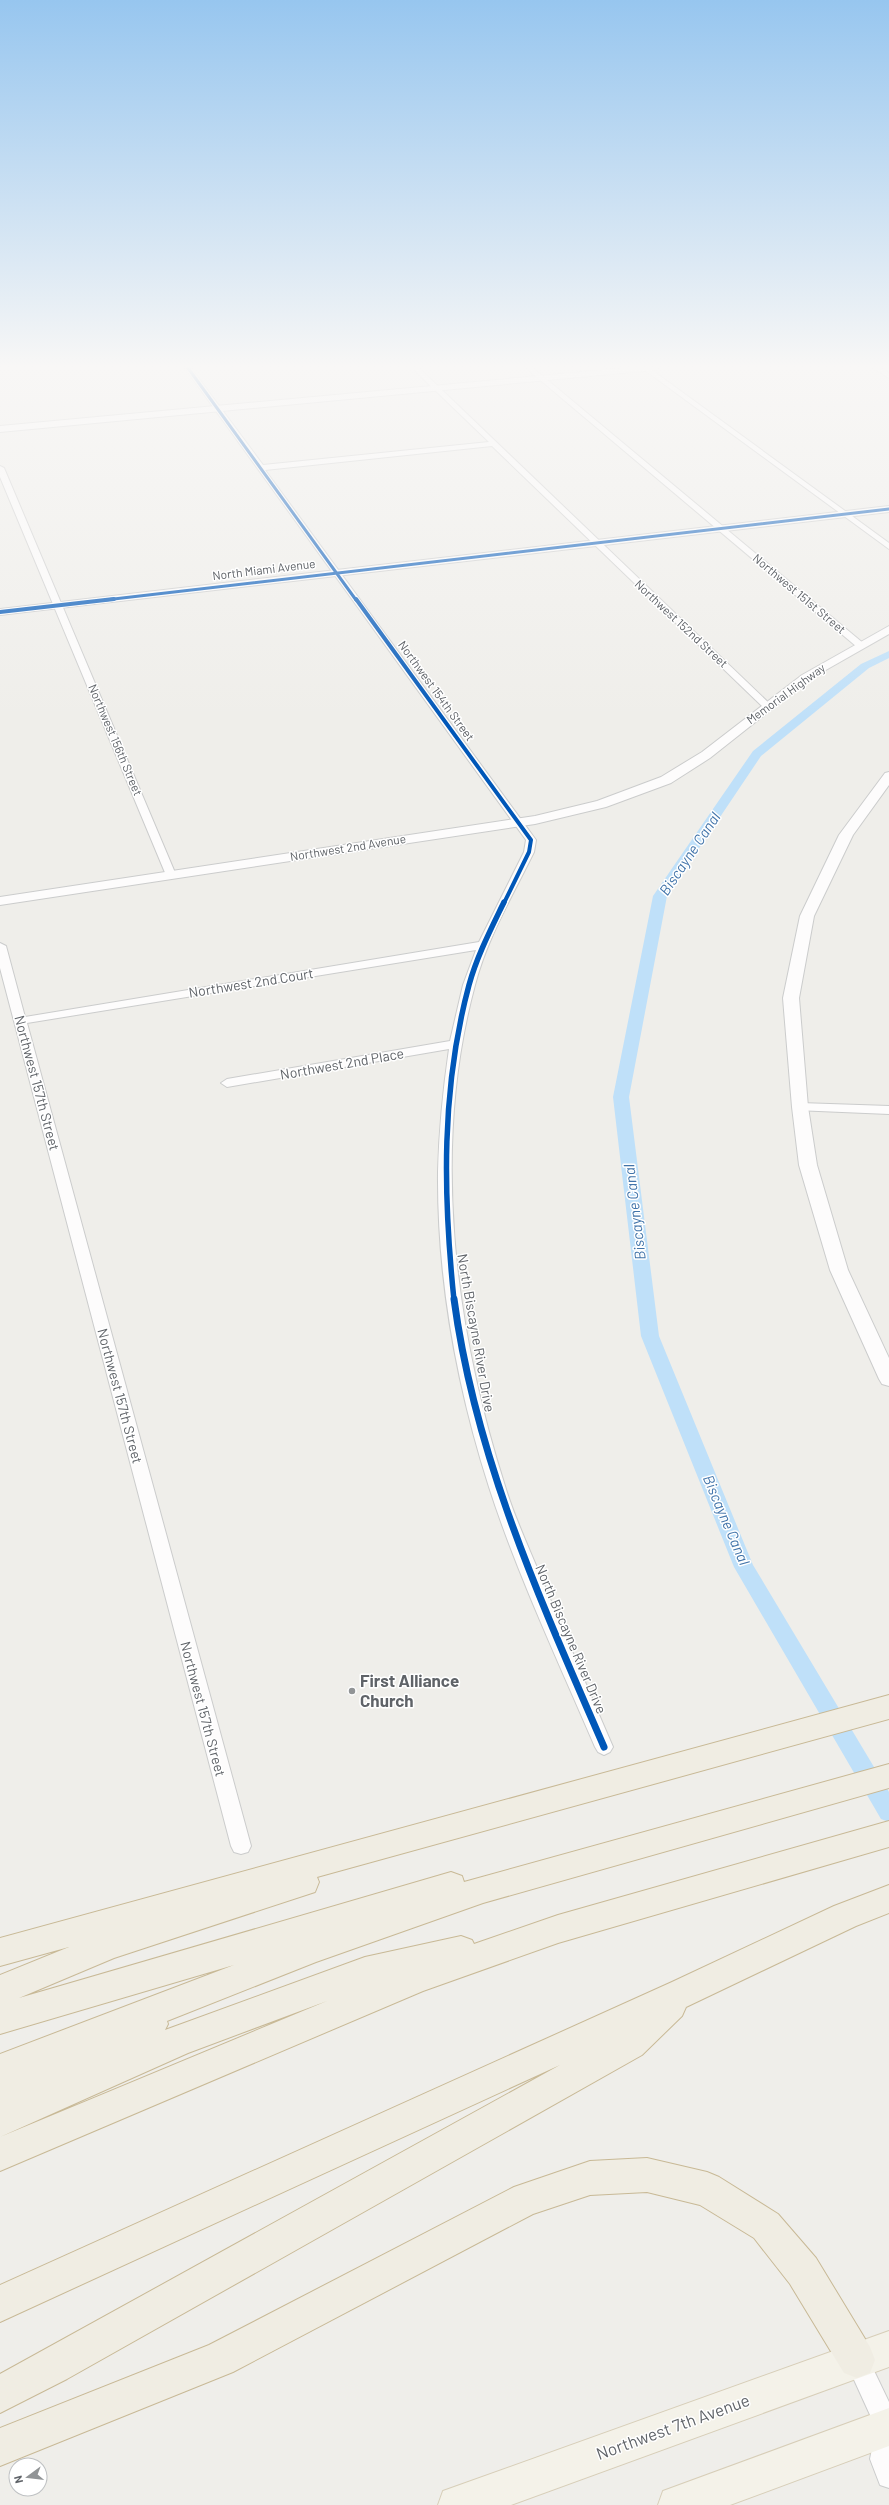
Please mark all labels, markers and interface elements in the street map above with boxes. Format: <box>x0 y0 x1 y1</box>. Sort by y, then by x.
street label: Northwest 151st Street <box>750 550 849 636</box>
street label: North Miami Avenue <box>212 556 316 582</box>
street label: Northwest 152nd Street <box>632 577 731 670</box>
street label: Northwest 154th Street <box>396 638 478 743</box>
street label: Memorial Highway <box>743 660 828 726</box>
street label: Northwest 156th Street <box>86 682 146 797</box>
water label: Biscayne Canal <box>655 808 724 898</box>
street label: Northwest 2nd Avenue <box>289 831 407 863</box>
street label: Northwest 2nd Court <box>187 964 315 1001</box>
street label: Northwest 157th Street <box>11 1013 64 1152</box>
street label: Northwest 2nd Place <box>279 1044 405 1083</box>
water label: Biscayne Canal <box>619 1163 649 1261</box>
street label: North Biscayne River Drive <box>454 1252 499 1413</box>
street label: Northwest 157th Street <box>94 1326 147 1465</box>
water label: Biscayne Canal <box>700 1472 754 1568</box>
street label: North Biscayne River Drive <box>532 1562 611 1716</box>
street label: Northwest 157th Street <box>177 1639 230 1778</box>
place label: First Alliance Church <box>360 1670 459 1710</box>
marker: First Alliance Church <box>347 1686 357 1696</box>
street label: Northwest 7th Avenue <box>593 2389 752 2463</box>
north arrow <box>8 2457 48 2497</box>
text: N <box>11 2474 25 2485</box>

